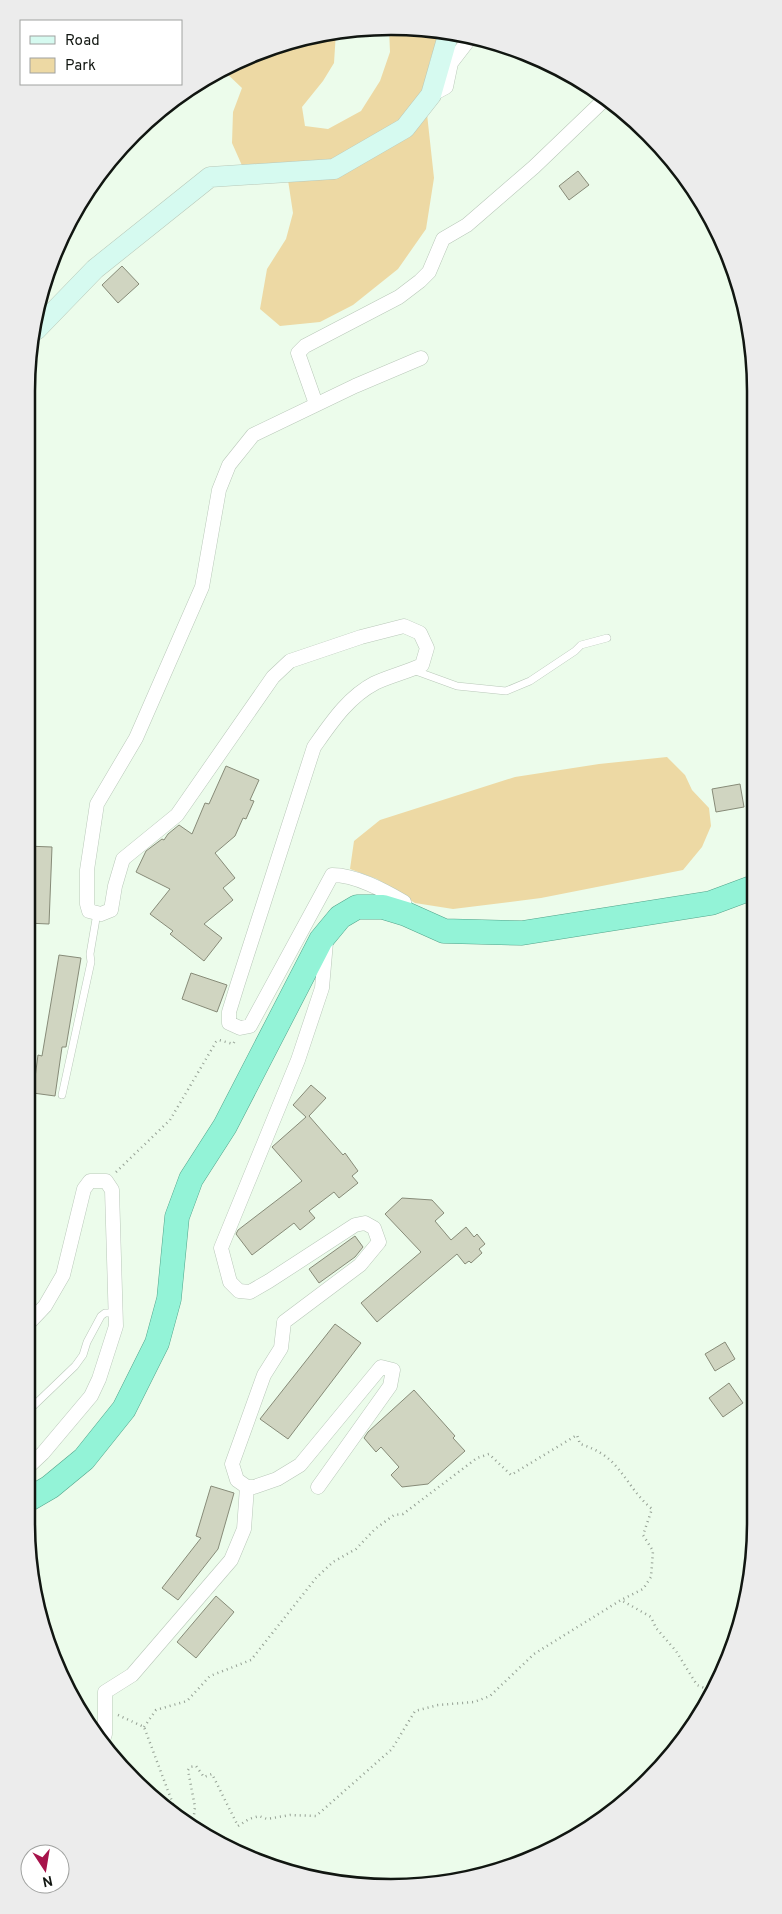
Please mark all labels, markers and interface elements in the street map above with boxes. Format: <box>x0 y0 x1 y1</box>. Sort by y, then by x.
legend <box>20 20 182 85</box>
text: Road <box>65 32 100 51</box>
text: Park <box>65 57 96 76</box>
north arrow <box>20 1844 70 1894</box>
text: N <box>41 1871 54 1890</box>

